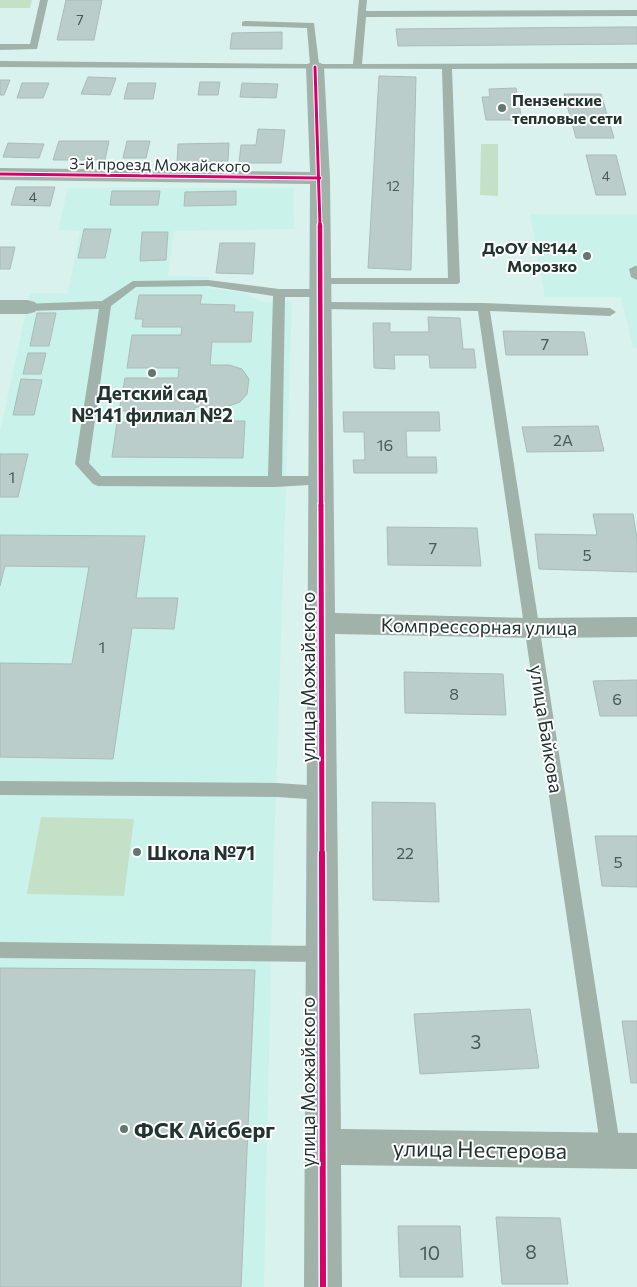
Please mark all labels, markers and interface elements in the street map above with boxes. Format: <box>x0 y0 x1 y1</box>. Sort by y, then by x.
house number: 7 <box>76 11 84 28</box>
place label: Пензенские тепловые сети <box>512 90 622 127</box>
marker: Пензенские тепловые сети <box>496 102 508 114</box>
street label: 3-й проезд Можайского <box>69 153 251 175</box>
house number: 4 <box>602 167 611 184</box>
house number: 12 <box>386 177 400 194</box>
house number: 4 <box>29 188 38 205</box>
place label: ДоОУ №144 Морозко <box>482 238 577 275</box>
marker: ДоОУ №144 Морозко <box>581 250 593 262</box>
house number: 7 <box>541 334 549 353</box>
marker: Детский сад №141 филиал №2 <box>146 367 158 379</box>
place label: Детский сад №141 филиал №2 <box>71 381 233 426</box>
house number: 2А <box>553 430 573 449</box>
house number: 16 <box>377 435 393 454</box>
house number: 1 <box>9 467 15 486</box>
house number: 7 <box>429 538 437 557</box>
house number: 5 <box>582 545 592 564</box>
street label: улица Можайского <box>296 592 319 762</box>
street label: Компрессорная улица <box>381 613 577 639</box>
house number: 1 <box>99 637 105 656</box>
street label: улица Байкова <box>526 663 568 795</box>
house number: 8 <box>449 684 459 703</box>
house number: 6 <box>612 689 622 708</box>
place label: Школа №71 <box>147 841 255 864</box>
house number: 22 <box>396 843 414 862</box>
marker: Школа №71 <box>131 846 143 858</box>
house number: 5 <box>613 852 623 871</box>
street label: улица Можайского <box>296 997 319 1167</box>
house number: 3 <box>471 1030 481 1053</box>
place label: ФСК Айсберг <box>134 1116 275 1143</box>
marker: ФСК Айсберг <box>118 1123 130 1135</box>
street label: улица Нестерова <box>393 1134 567 1164</box>
house number: 8 <box>525 1240 537 1263</box>
house number: 10 <box>420 1241 440 1264</box>

